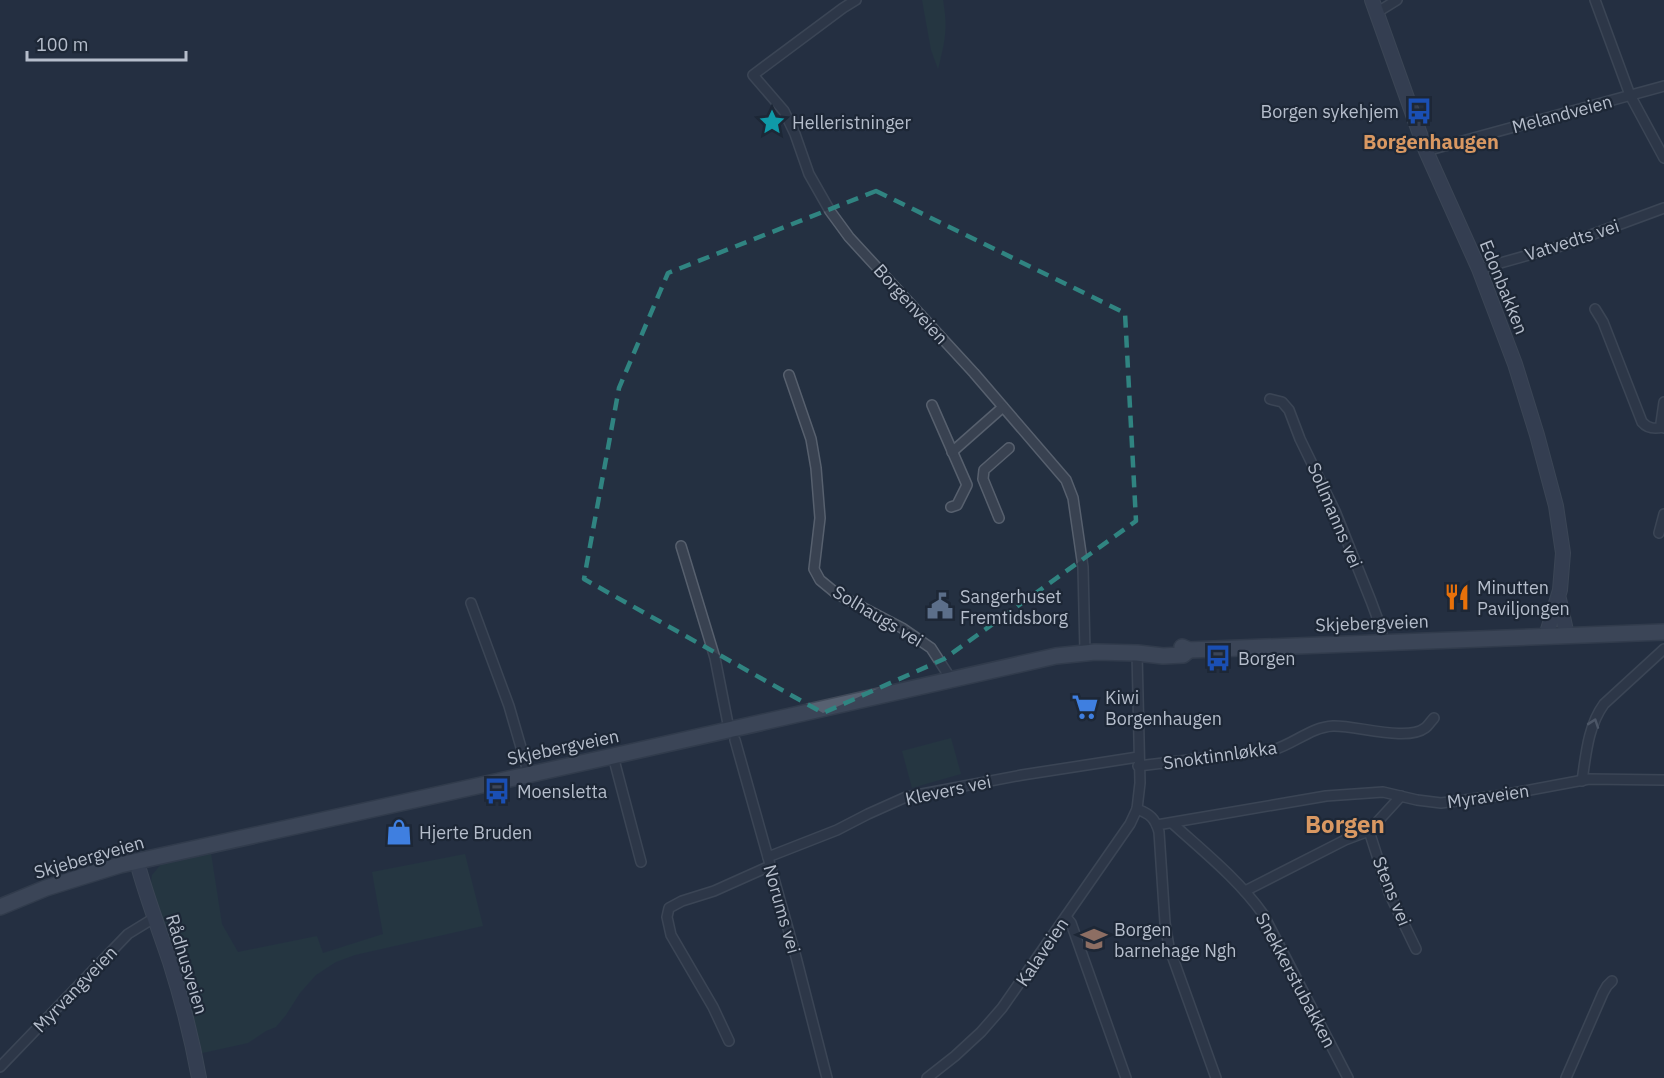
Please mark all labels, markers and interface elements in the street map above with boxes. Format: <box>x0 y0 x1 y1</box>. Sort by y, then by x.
scale bar <box>27 24 186 62</box>
text: 100 m <box>36 33 88 56</box>
street label: Melandveien <box>1509 90 1615 138</box>
bus stop icon: Borgen sykehjem <box>1404 96 1434 126</box>
place label: Borgen sykehjem <box>1260 100 1399 123</box>
place icon: Helleristninger <box>757 107 787 137</box>
place label: Helleristninger <box>792 111 911 134</box>
district label: Borgenhaugen <box>1363 128 1499 155</box>
street label: Vatvedts vei <box>1522 214 1622 266</box>
street label: Edonbakken <box>1475 236 1533 338</box>
street label: Borgenveien <box>869 259 953 349</box>
street label: Sollmanns vei <box>1303 459 1367 571</box>
place label: Minutten Paviljongen <box>1477 576 1570 620</box>
street label: Solhaugs vei <box>829 580 927 652</box>
restaurant icon: Minutten Paviljongen <box>1442 582 1472 612</box>
place label: Sangerhuset Fremtidsborg <box>960 585 1069 629</box>
public building icon: Sangerhuset Fremtidsborg <box>925 591 955 621</box>
street label: Skjebergveien <box>1315 610 1429 636</box>
bus stop icon: Borgen <box>1203 643 1233 673</box>
place label: Borgen <box>1238 647 1296 670</box>
place label: Kiwi Borgenhaugen <box>1105 686 1222 730</box>
supermarket icon: Kiwi Borgenhaugen <box>1070 692 1100 722</box>
one-way arrow <box>1586 719 1599 729</box>
street label: Skjebergveien <box>505 724 621 770</box>
street label: Snoktinnløkka <box>1161 736 1279 774</box>
street label: Klevers vei <box>903 770 993 810</box>
bus stop icon: Moensletta <box>482 776 512 806</box>
street label: Myraveien <box>1445 779 1531 813</box>
place label: Moensletta <box>517 780 608 803</box>
district label: Borgen <box>1305 808 1385 840</box>
shop icon: Hjerte Bruden <box>384 817 414 847</box>
place label: Hjerte Bruden <box>419 821 532 844</box>
street label: Skjebergveien <box>31 830 147 884</box>
street label: Stens vei <box>1368 853 1416 929</box>
street label: Norums vei <box>758 862 806 956</box>
street label: Snekkerstubakken <box>1251 908 1341 1052</box>
street label: Rådhusveien <box>161 911 213 1017</box>
street label: Kalaveien <box>1011 913 1073 991</box>
place label: Borgen barnehage Ngh <box>1114 918 1237 962</box>
school or university icon: Borgen barnehage Ngh <box>1079 924 1109 954</box>
street label: Myrvangveien <box>28 941 122 1037</box>

